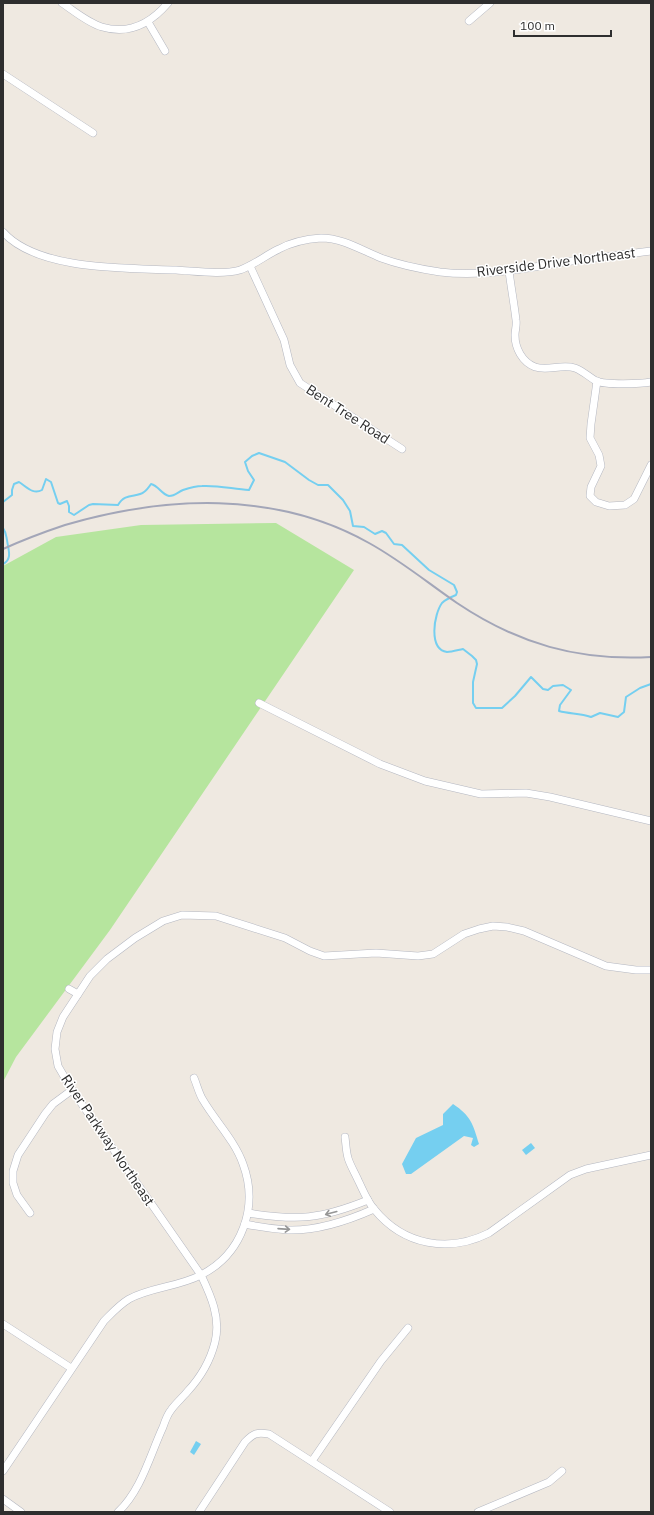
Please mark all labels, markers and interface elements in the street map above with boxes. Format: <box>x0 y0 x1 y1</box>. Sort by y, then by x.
scale bar <box>514 12 611 38</box>
text: 100 m <box>520 18 555 33</box>
street label: Riverside Drive Northeast <box>476 243 637 281</box>
street label: Bent Tree Road <box>303 380 393 448</box>
street label: River Parkway Northeast <box>57 1071 159 1209</box>
one-way arrow <box>325 1210 338 1217</box>
one-way arrow <box>277 1226 290 1233</box>

